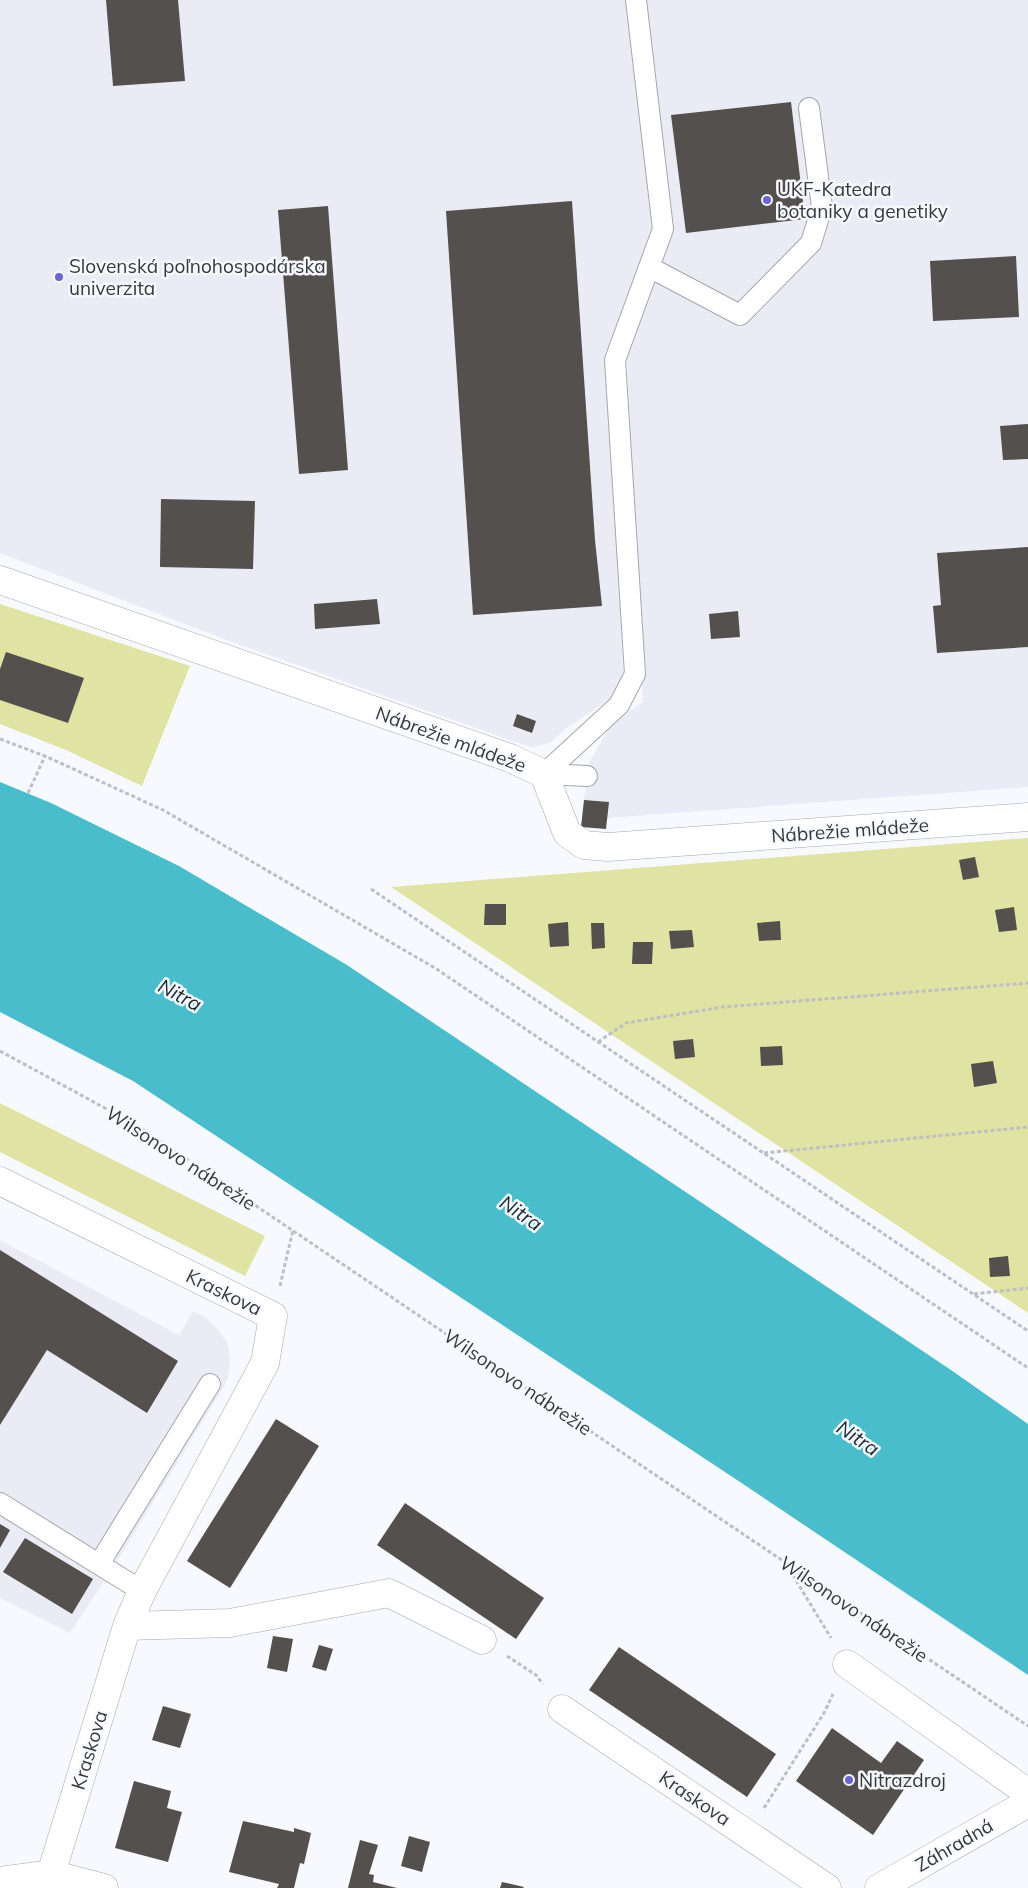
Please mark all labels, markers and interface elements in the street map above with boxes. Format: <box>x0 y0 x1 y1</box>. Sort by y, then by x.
place label: UKF-Katedra botaniky a genetiky <box>777 177 948 223</box>
marker: UKF-Katedra botaniky a genetiky <box>761 194 773 206</box>
place label: Slovenská poľnohospodárska univerzita <box>69 254 326 300</box>
marker: Slovenská poľnohospodárska univerzita <box>53 271 65 283</box>
street label: Nábrežie mládeže <box>373 701 529 777</box>
street label: Nábrežie mládeže <box>770 813 930 847</box>
water label: Nitra <box>154 973 206 1016</box>
street label: Wilsonovo nábrežie <box>102 1101 260 1215</box>
water label: Nitra <box>495 1189 547 1236</box>
street label: Kraskova <box>182 1263 266 1321</box>
street label: Wilsonovo nábrežie <box>439 1323 597 1441</box>
water label: Nitra <box>832 1414 884 1461</box>
street label: Wilsonovo nábrežie <box>775 1550 933 1668</box>
street label: Kraskova <box>66 1708 112 1792</box>
street label: Kraskova <box>655 1765 735 1831</box>
place label: Nitrazdroj <box>859 1768 946 1792</box>
marker: Nitrazdroj <box>843 1774 855 1786</box>
street label: Záhradná <box>911 1813 997 1877</box>

